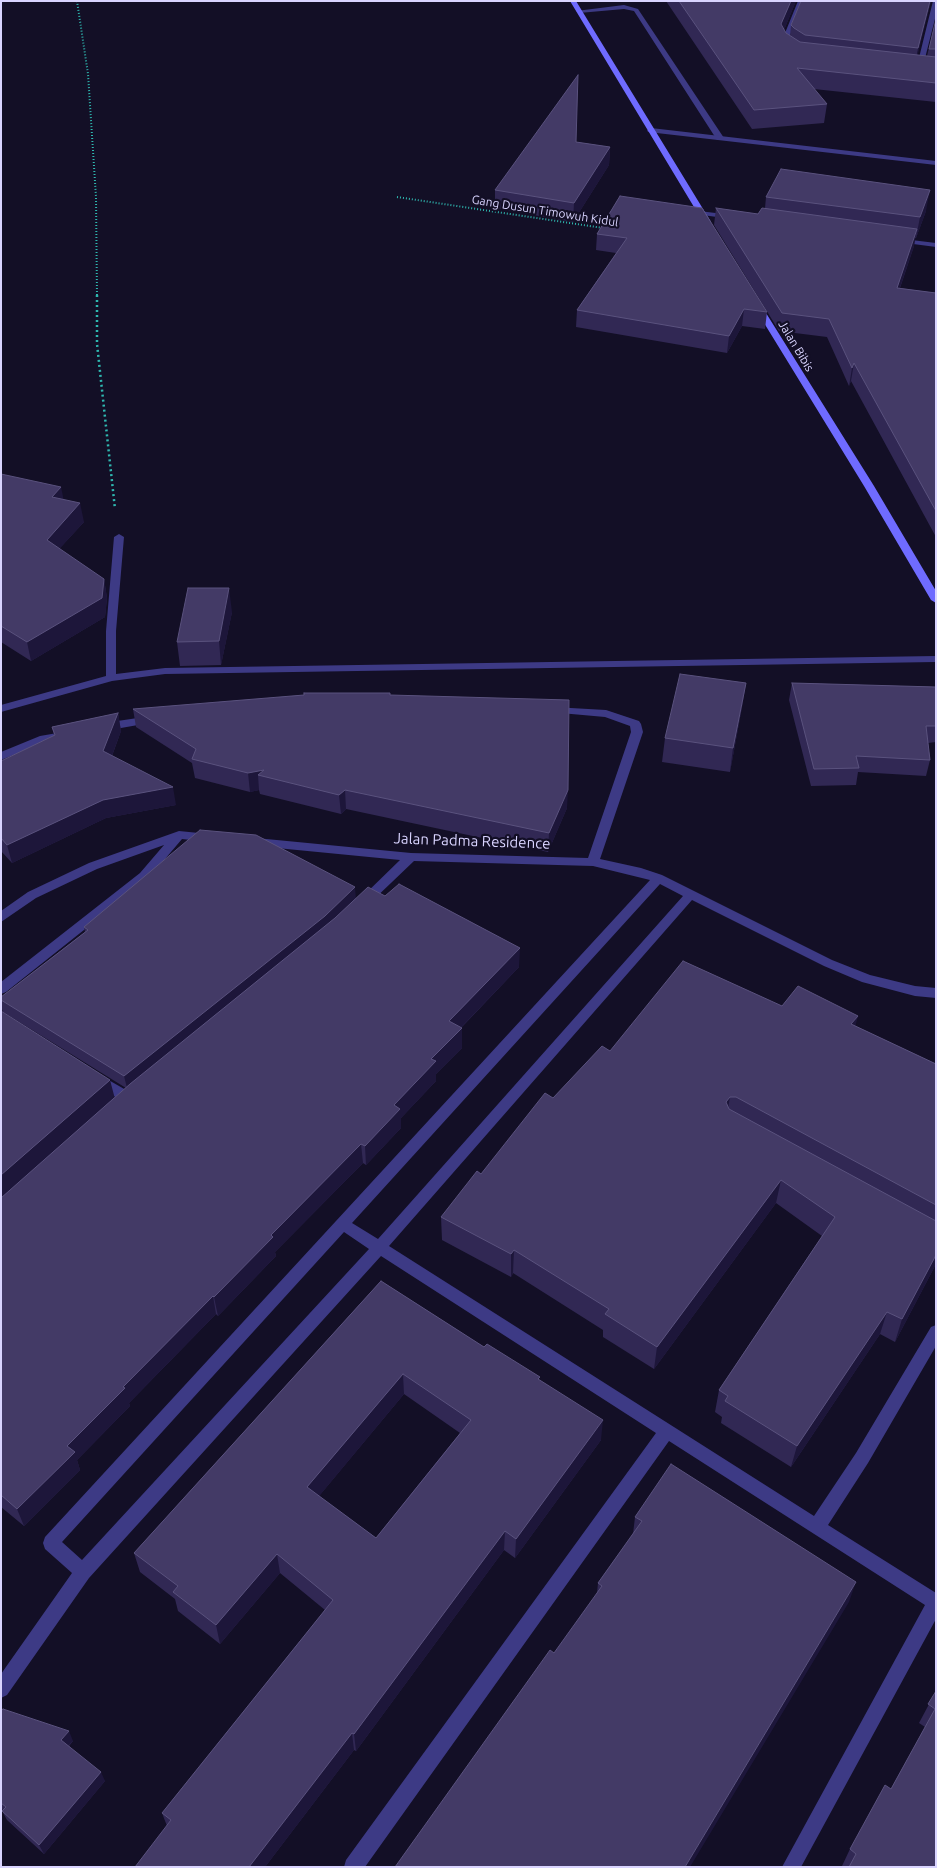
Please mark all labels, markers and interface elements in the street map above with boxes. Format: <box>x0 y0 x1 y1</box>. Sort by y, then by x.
street label: Gang Dusun Timowuh Kidul <box>471 192 619 230</box>
street label: Jalan Bibis <box>775 318 817 374</box>
street label: Jalan Padma Residence <box>393 829 551 853</box>

